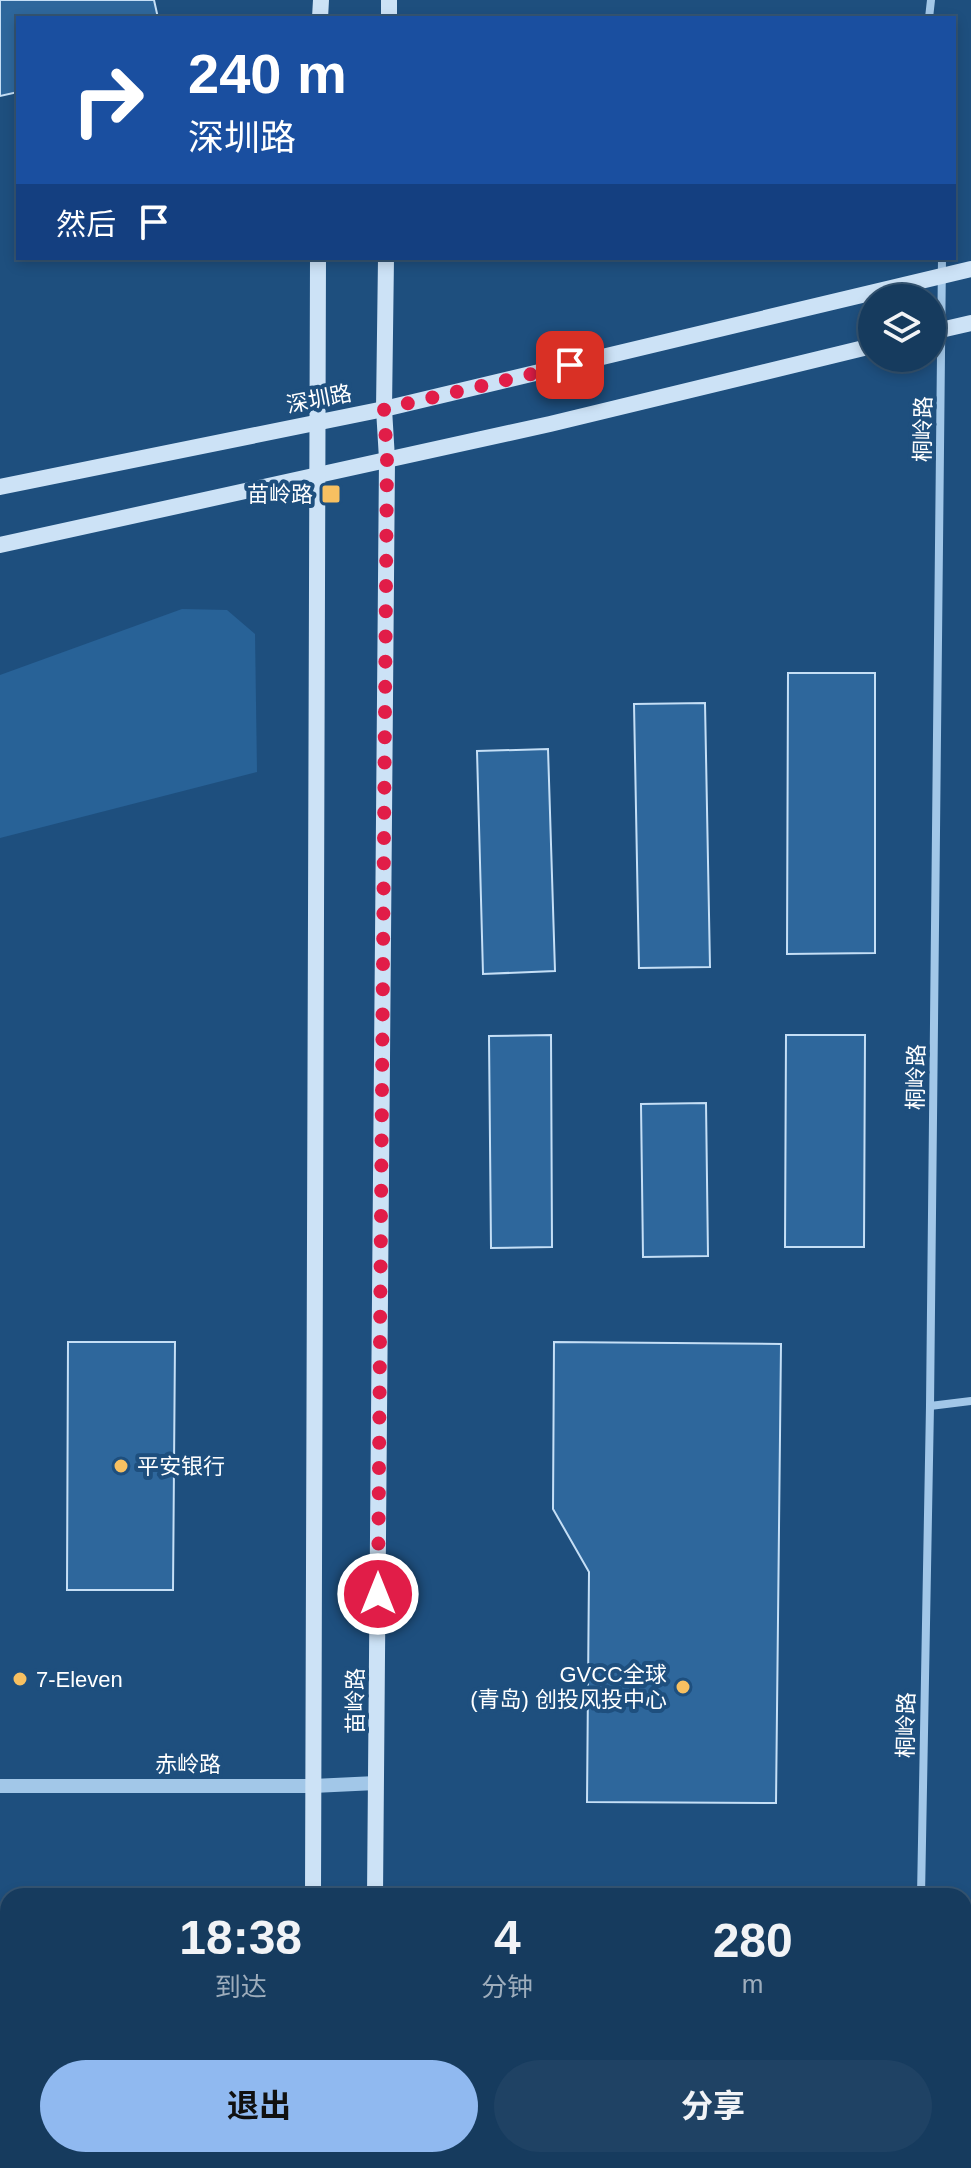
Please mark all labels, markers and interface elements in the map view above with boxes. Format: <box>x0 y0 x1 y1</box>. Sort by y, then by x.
text: 240 m <box>188 42 347 105</box>
icon: right <box>56 48 160 152</box>
text: 深圳路 <box>188 117 296 158</box>
icon: arrive <box>132 200 176 244</box>
text: 然后 <box>56 208 116 241</box>
map controls <box>858 284 946 372</box>
button: layers <box>858 284 946 372</box>
pin <box>536 331 604 399</box>
icon: arrive <box>548 343 592 387</box>
street label: 深圳路 <box>284 380 354 418</box>
street label: 桐岭路 <box>910 396 936 462</box>
place label: 苗岭路 <box>247 482 313 507</box>
marker: 苗岭路 <box>320 483 342 505</box>
street label: 桐岭路 <box>903 1044 929 1110</box>
place label: 平安银行 <box>137 1454 225 1479</box>
marker: 平安银行 <box>112 1457 130 1475</box>
position arrow <box>336 1552 420 1636</box>
place label: GVCC全球 (青岛) 创投风投中心 <box>470 1662 667 1712</box>
place label: 7-Eleven <box>36 1667 123 1692</box>
street label: 苗岭路 <box>343 1668 368 1734</box>
marker: 7-Eleven <box>11 1670 29 1688</box>
marker: GVCC全球 (青岛) 创投风投中心 <box>674 1678 692 1696</box>
street label: 桐岭路 <box>893 1692 919 1758</box>
street label: 赤岭路 <box>155 1752 221 1777</box>
text: 18:38 <box>179 1911 302 1964</box>
text: 4 <box>494 1911 521 1964</box>
text: 280 <box>713 1914 793 1967</box>
text: m <box>742 1969 764 1999</box>
text: 到达 <box>215 1972 267 2002</box>
text: 分钟 <box>481 1972 533 2002</box>
button: 退出 <box>40 2060 478 2152</box>
button: 分享 <box>494 2060 932 2152</box>

